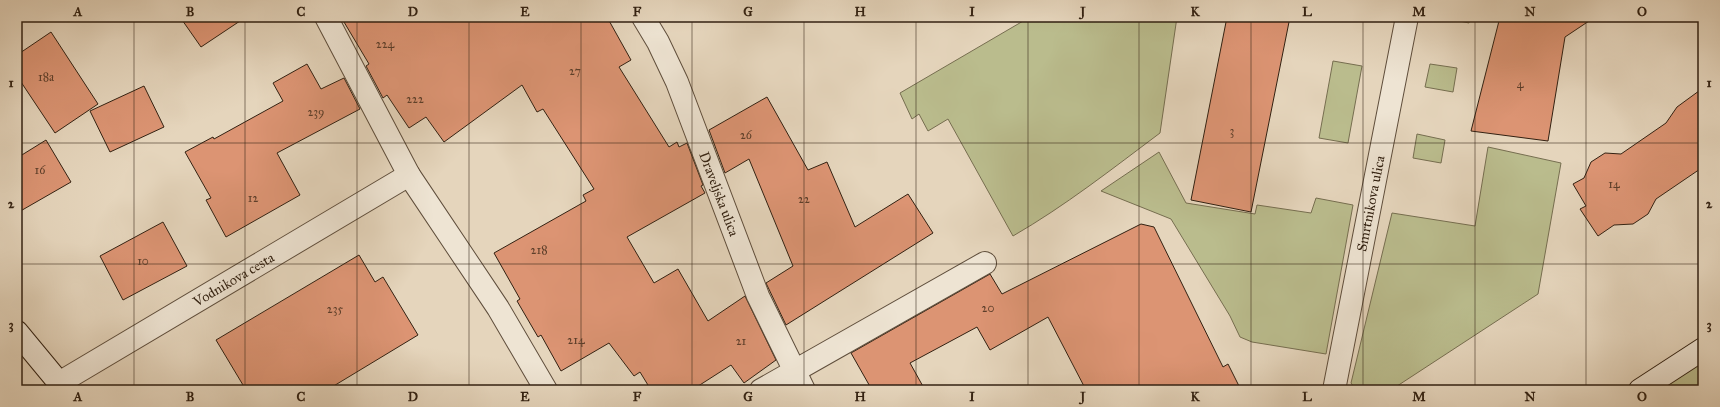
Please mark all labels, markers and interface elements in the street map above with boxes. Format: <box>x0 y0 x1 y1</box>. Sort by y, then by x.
text: A <box>73 4 83 20</box>
text: B <box>186 4 195 20</box>
text: C <box>297 4 306 20</box>
text: D <box>408 4 418 20</box>
text: E <box>520 4 530 20</box>
text: F <box>633 4 642 20</box>
text: G <box>743 4 753 20</box>
text: H <box>854 4 866 20</box>
text: I <box>969 4 975 20</box>
text: J <box>1078 4 1086 20</box>
text: K <box>1190 4 1200 20</box>
text: L <box>1302 4 1312 20</box>
text: M <box>1412 4 1426 20</box>
text: N <box>1524 4 1536 20</box>
text: O <box>1637 4 1647 20</box>
house number: 224 <box>376 37 395 51</box>
house number: 27 <box>569 64 581 78</box>
house number: 18a <box>38 70 55 84</box>
text: 1 <box>8 75 14 91</box>
text: 1 <box>1706 75 1712 91</box>
house number: 4 <box>1517 77 1524 91</box>
house number: 222 <box>406 92 424 106</box>
house number: 239 <box>307 105 325 119</box>
house number: 3 <box>1230 124 1235 138</box>
house number: 26 <box>740 128 753 142</box>
street label: Draveljska ulica <box>695 149 743 239</box>
street label: Smrtnikova ulica <box>1353 154 1389 253</box>
house number: 16 <box>35 163 46 177</box>
house number: 14 <box>1608 177 1620 191</box>
house number: 12 <box>248 191 258 205</box>
house number: 22 <box>798 192 810 206</box>
text: 2 <box>8 196 15 212</box>
text: 2 <box>1706 196 1713 212</box>
house number: 218 <box>530 243 548 257</box>
street label: Vodnikova cesta <box>189 249 277 311</box>
house number: 10 <box>137 254 149 268</box>
house number: 20 <box>982 301 994 315</box>
house number: 235 <box>327 302 344 316</box>
text: 3 <box>8 317 14 333</box>
text: 3 <box>1706 317 1712 333</box>
house number: 214 <box>567 333 585 347</box>
house number: 21 <box>736 334 747 348</box>
text: A <box>73 389 83 405</box>
text: B <box>186 389 195 405</box>
text: C <box>297 389 306 405</box>
text: D <box>408 389 418 405</box>
text: E <box>520 389 530 405</box>
text: F <box>633 389 642 405</box>
text: G <box>743 389 753 405</box>
text: H <box>854 389 866 405</box>
text: I <box>969 389 975 405</box>
text: J <box>1078 389 1086 405</box>
text: K <box>1190 389 1200 405</box>
text: L <box>1302 389 1312 405</box>
text: M <box>1412 389 1426 405</box>
text: N <box>1524 389 1536 405</box>
text: O <box>1637 389 1647 405</box>

